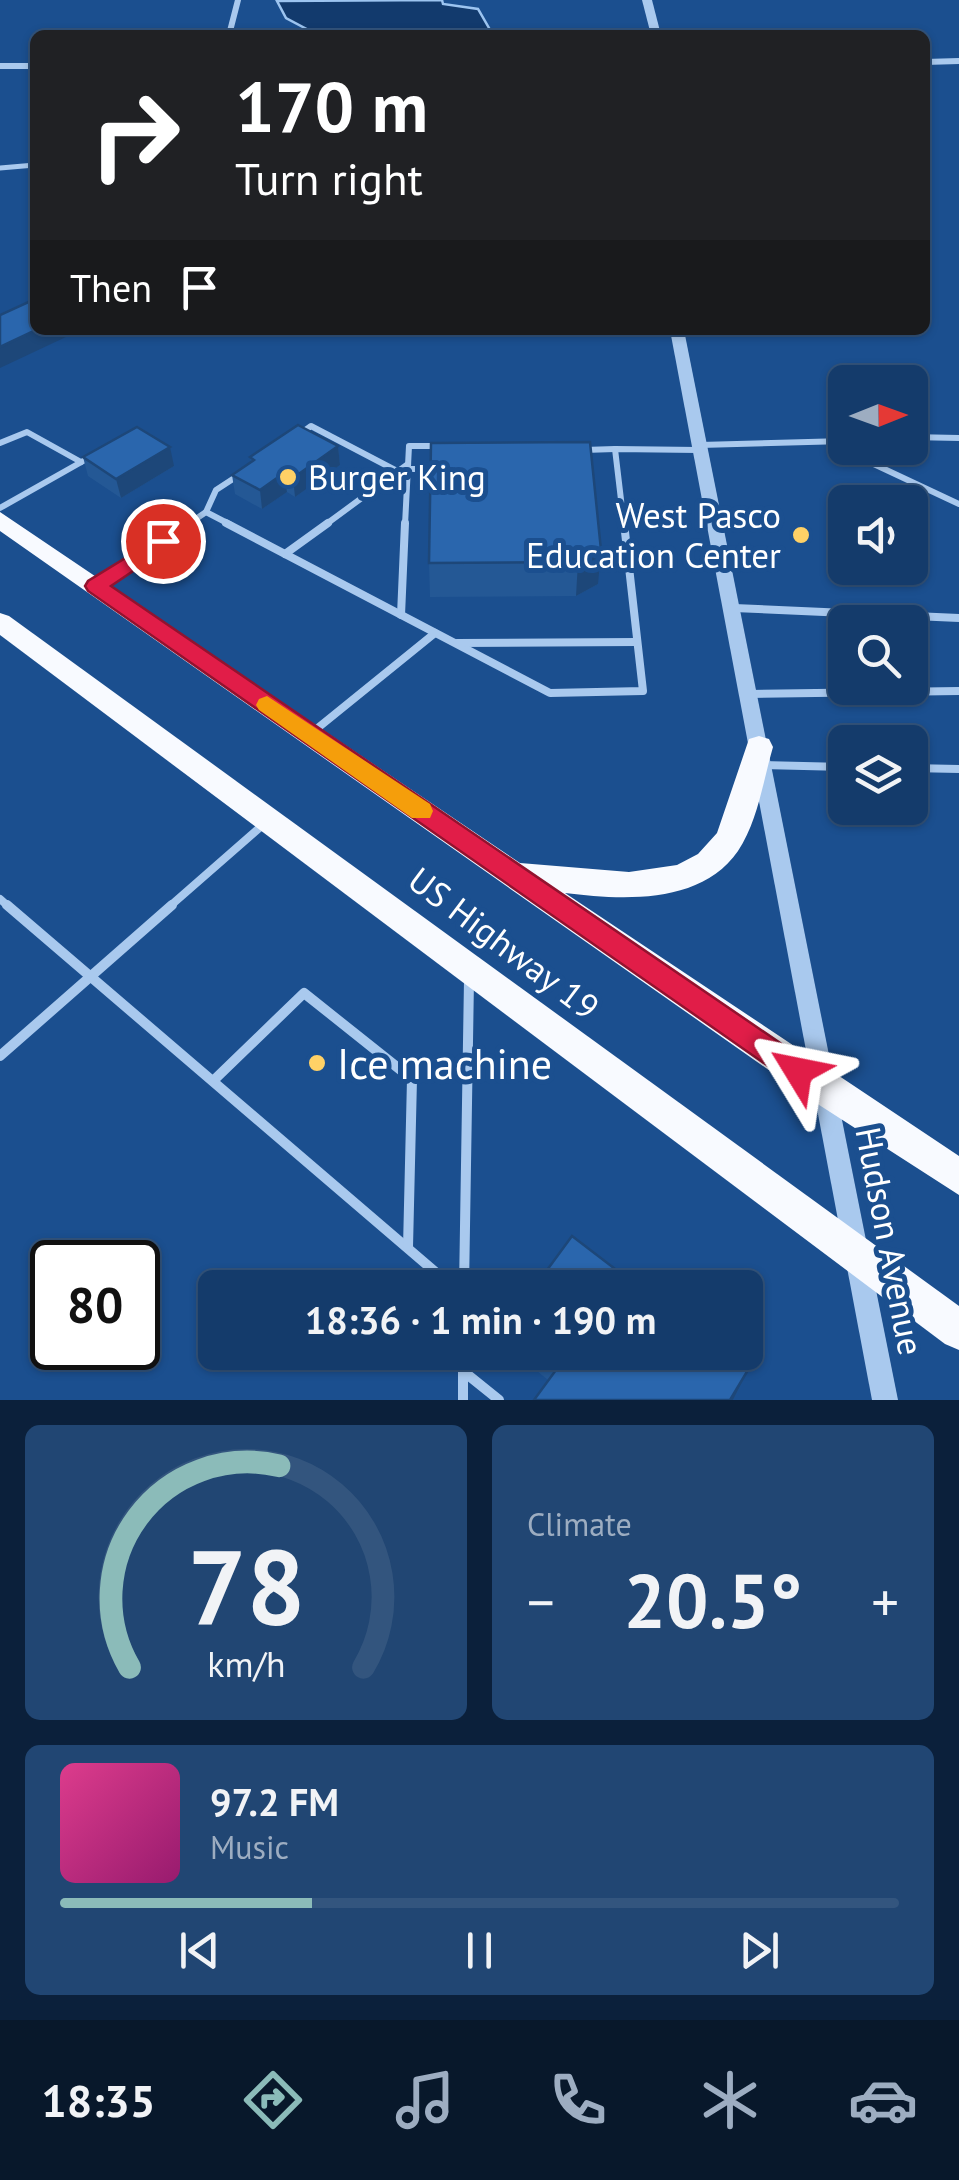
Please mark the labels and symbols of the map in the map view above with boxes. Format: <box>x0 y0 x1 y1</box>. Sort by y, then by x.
north arrow <box>828 365 928 465</box>
place label: Burger King <box>308 454 486 500</box>
marker: Burger King <box>277 466 299 488</box>
place label: West Pasco Education Center <box>526 492 781 578</box>
pin <box>121 499 206 584</box>
marker: West Pasco Education Center <box>790 524 812 546</box>
street label: US Highway 19 <box>399 856 609 1030</box>
position arrow <box>746 1019 850 1123</box>
place label: Ice machine <box>337 1036 552 1091</box>
marker: Ice machine <box>306 1052 328 1074</box>
street label: Hudson Avenue <box>845 1123 935 1359</box>
speed limit sign: 80 <box>30 1240 160 1370</box>

